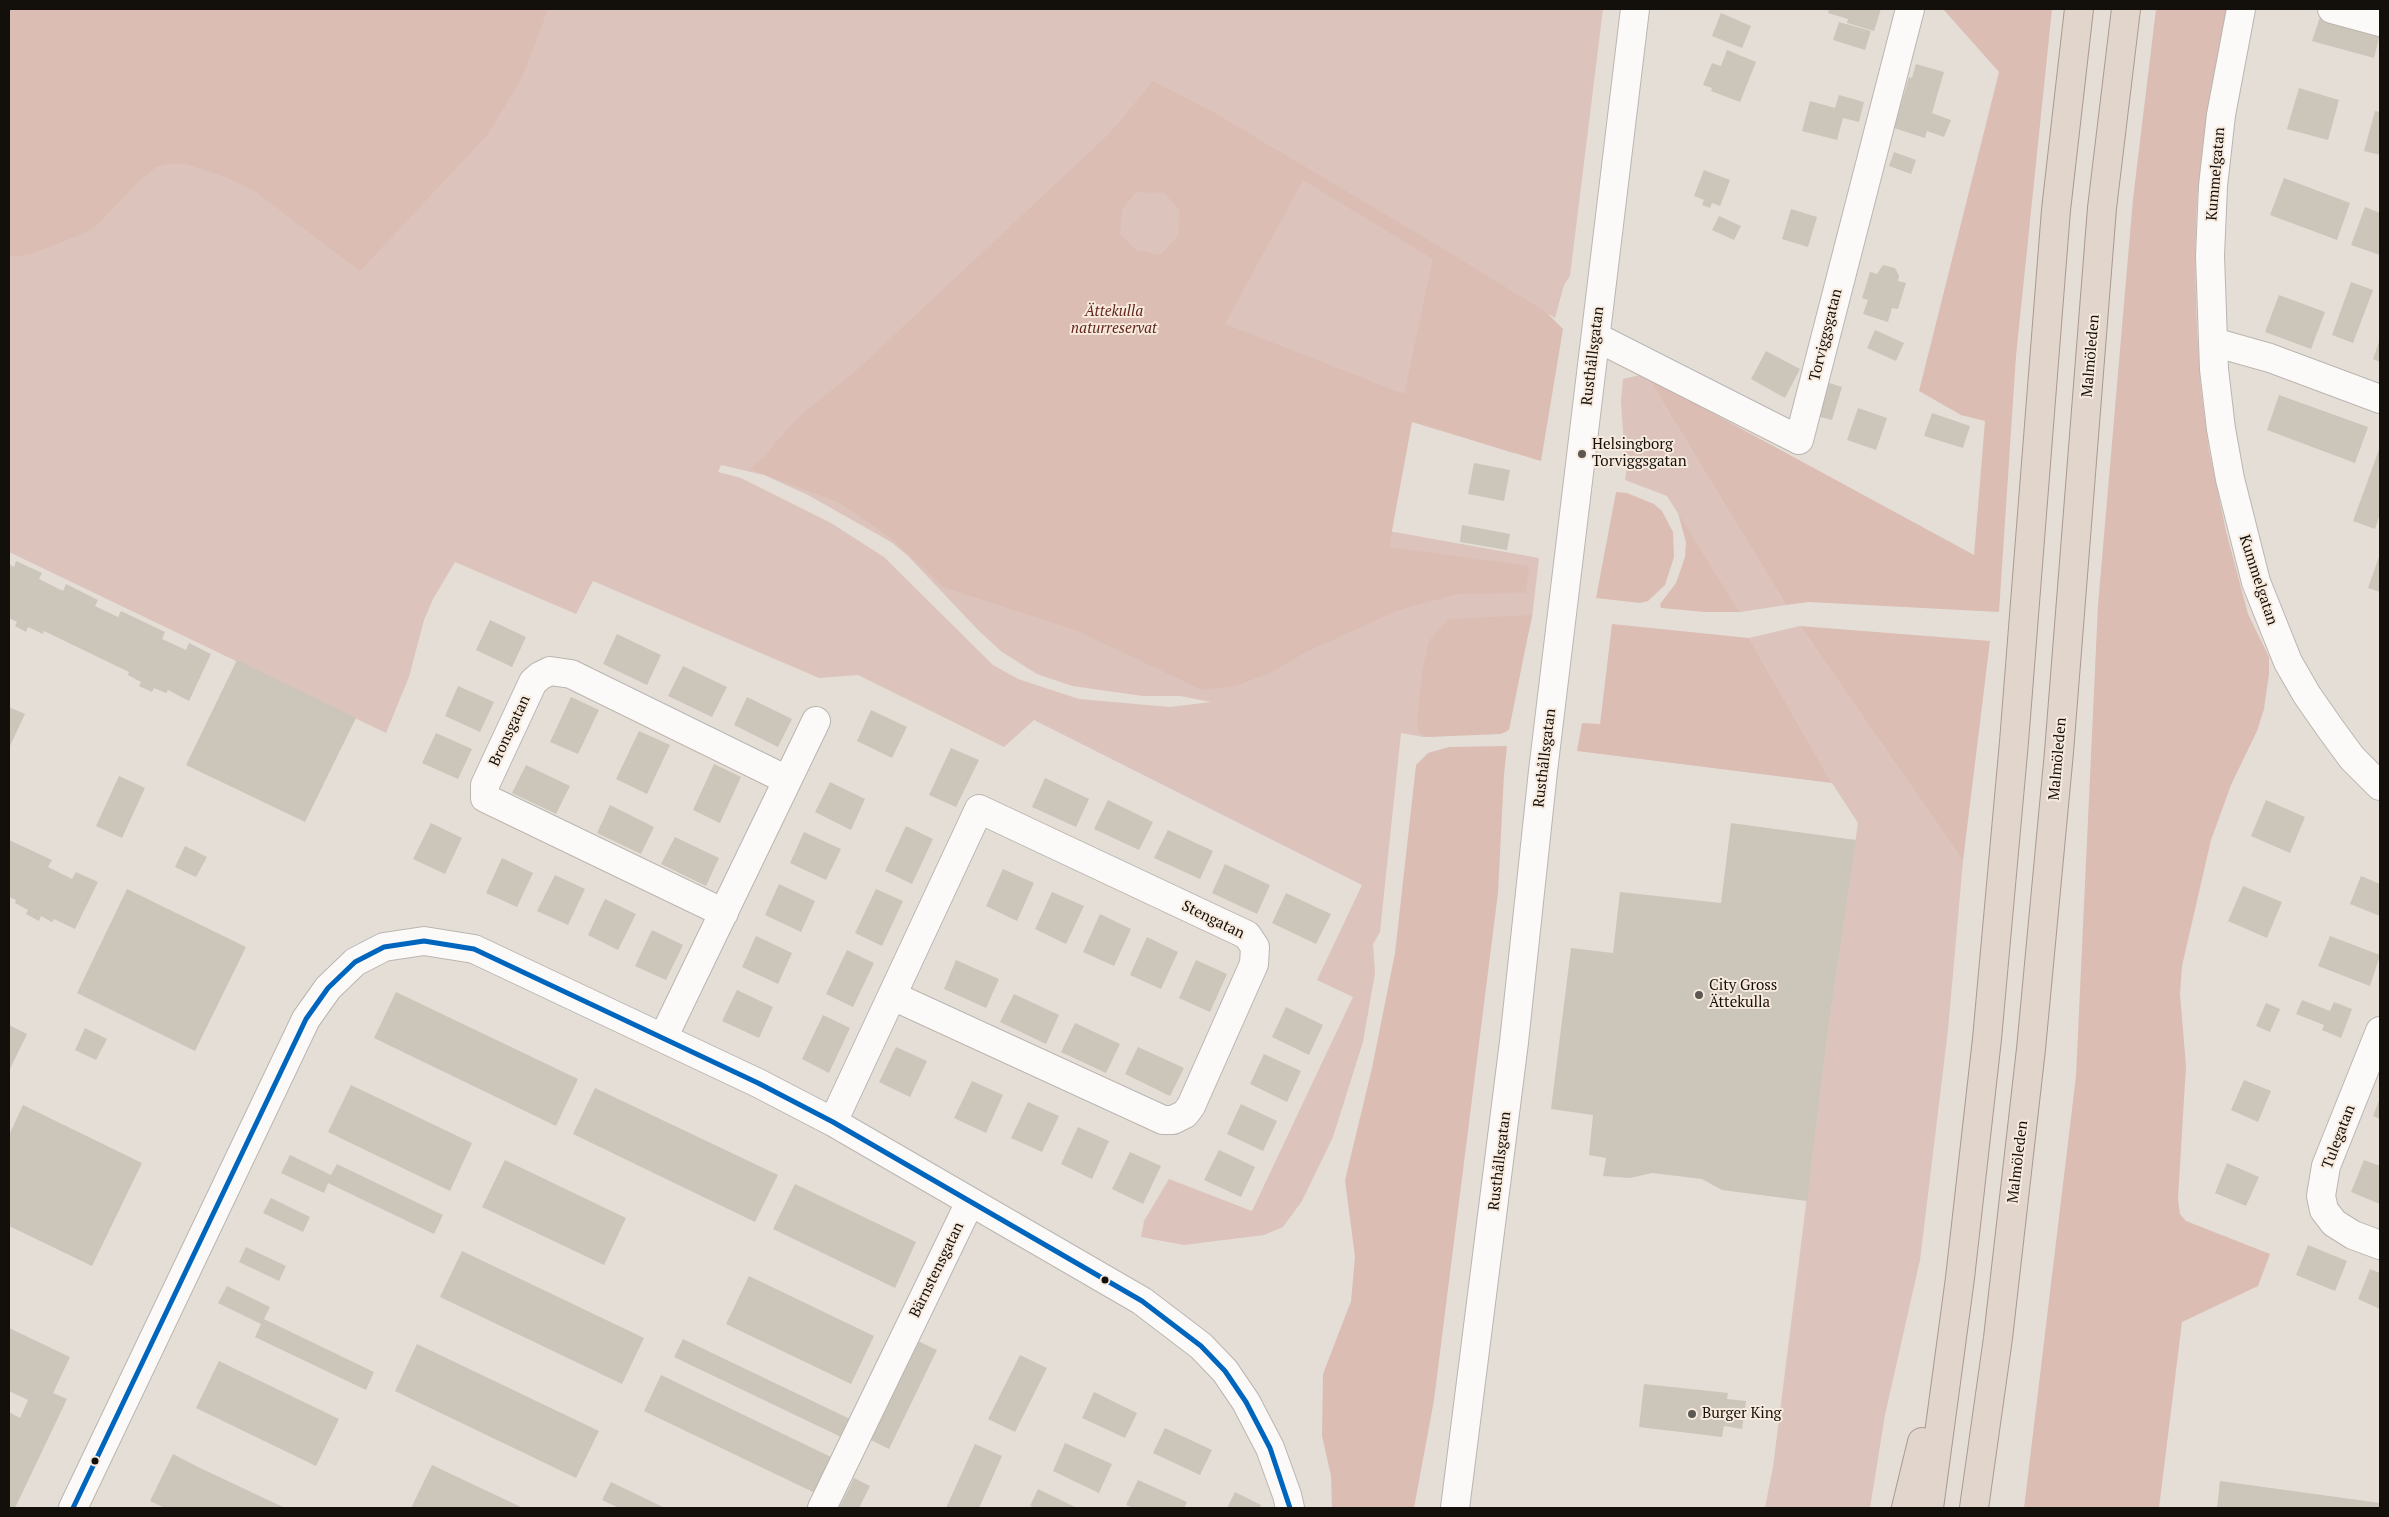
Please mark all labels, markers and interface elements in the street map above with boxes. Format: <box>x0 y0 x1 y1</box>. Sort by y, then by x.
street label: Kummelgatan <box>2203 127 2229 221</box>
street label: Torviggsgatan <box>1806 287 1846 383</box>
park label: Ättekulla naturreservat <box>1071 303 1157 338</box>
street label: Rusthållsgatan <box>1578 305 1608 407</box>
street label: Malmöleden <box>2078 314 2104 398</box>
place label: Helsingborg Torviggsgatan <box>1592 436 1687 471</box>
marker: Helsingborg Torviggsgatan <box>1576 448 1588 460</box>
street label: Kummelgatan <box>2235 533 2281 627</box>
street label: Bronsgatan <box>486 693 534 769</box>
street label: Rusthållsgatan <box>1530 707 1560 809</box>
street label: Malmöleden <box>2045 717 2071 801</box>
street label: Stengatan <box>1179 897 1247 943</box>
place label: City Gross Ättekulla <box>1709 977 1777 1012</box>
marker: City Gross Ättekulla <box>1693 989 1705 1001</box>
street label: Tulegatan <box>2319 1102 2359 1172</box>
street label: Rusthållsgatan <box>1485 1110 1515 1212</box>
street label: Malmöleden <box>2004 1120 2032 1204</box>
street label: Bärnstensgatan <box>906 1219 968 1321</box>
unlabelled marker <box>1100 1275 1110 1285</box>
place label: Burger King <box>1702 1405 1781 1423</box>
marker: Burger King <box>1686 1408 1698 1420</box>
unlabelled marker <box>90 1456 100 1466</box>

